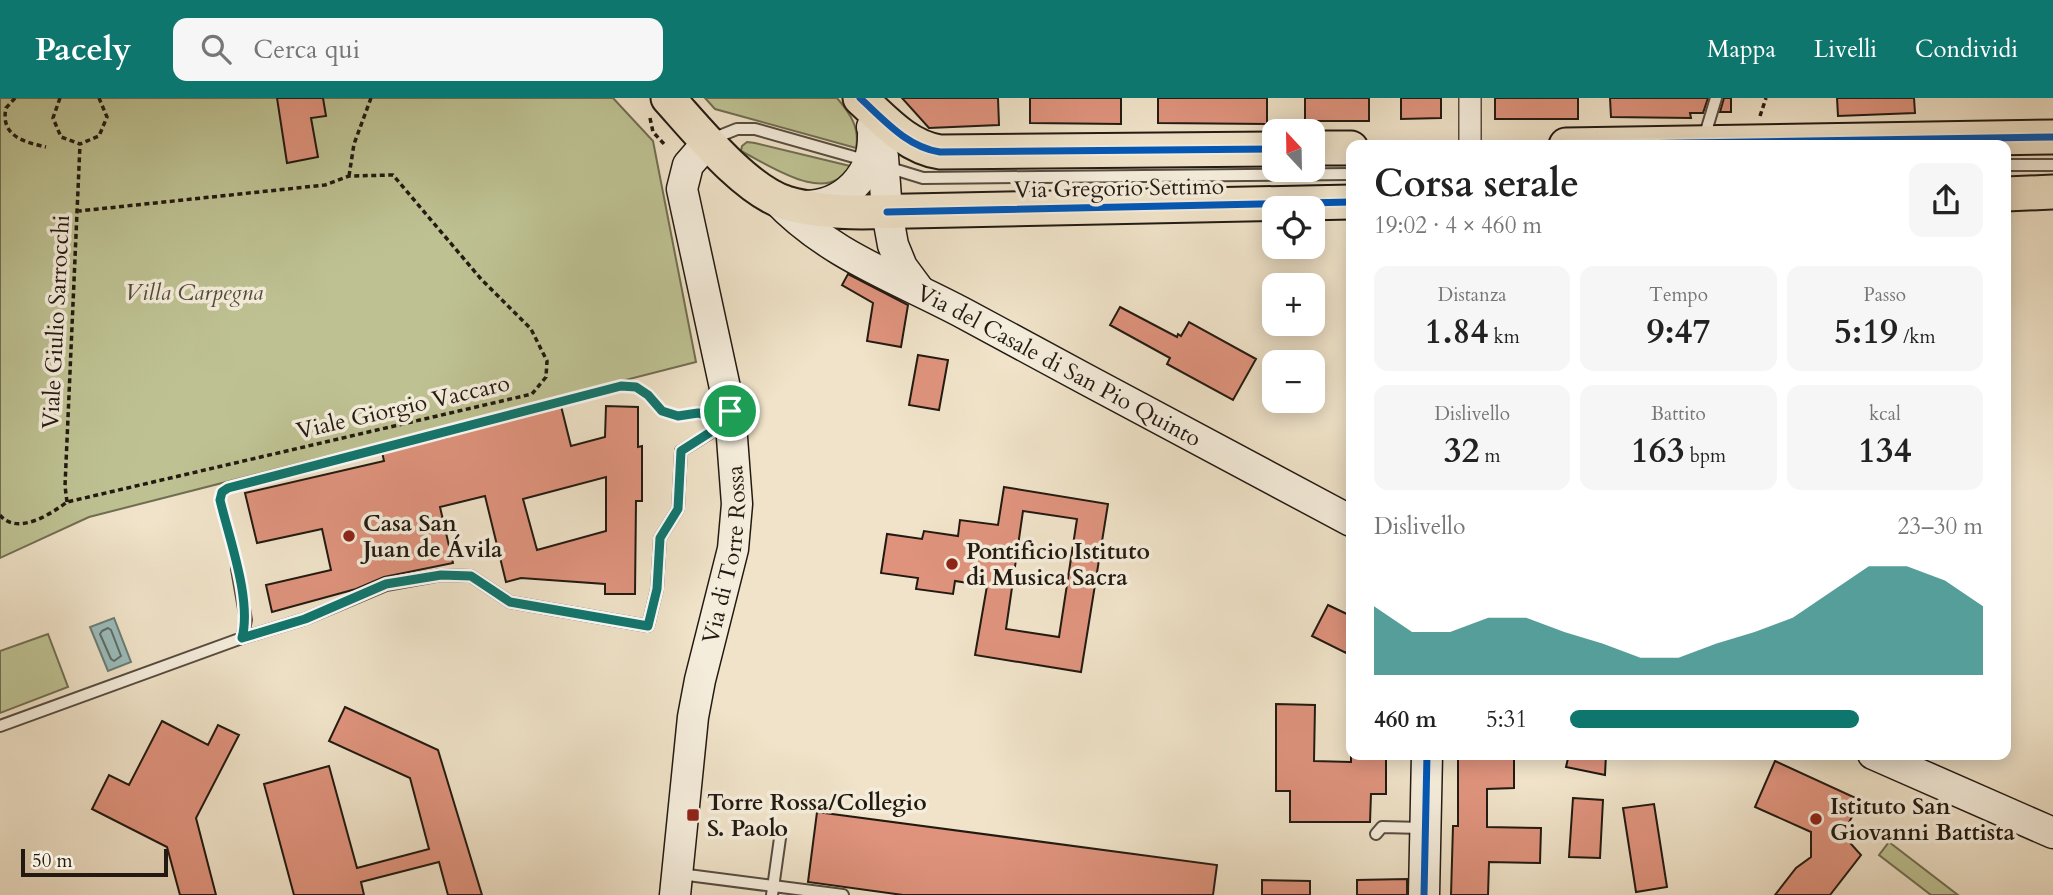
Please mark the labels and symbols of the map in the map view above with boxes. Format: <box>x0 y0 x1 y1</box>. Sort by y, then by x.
north arrow <box>1262 119 1325 182</box>
street label: Via Gregorio Settimo <box>1014 171 1224 205</box>
street label: Viale Giulio Sarrocchi <box>35 214 77 430</box>
park label: Villa Carpegna <box>125 277 263 308</box>
street label: Via del Casale di San Pio Quinto <box>912 277 1207 454</box>
street label: Viale Giorgio Vaccaro <box>293 367 513 447</box>
pin <box>700 381 760 441</box>
street label: Via di Torre Rossa <box>694 464 753 647</box>
place label: Casa San Juan de Ávila <box>360 508 503 565</box>
marker: Casa San Juan de Ávila <box>341 528 357 544</box>
place label: Pontificio Istituto di Musica Sacra <box>966 536 1150 593</box>
marker: Pontificio Istituto di Musica Sacra <box>944 556 960 572</box>
place label: Torre Rossa/Collegio S. Paolo <box>707 787 927 844</box>
place label: Istituto San Giovanni Battista <box>1830 791 2015 848</box>
marker: Torre Rossa/Collegio S. Paolo <box>685 807 701 823</box>
marker: Istituto San Giovanni Battista <box>1808 811 1824 827</box>
scale bar <box>21 846 168 878</box>

